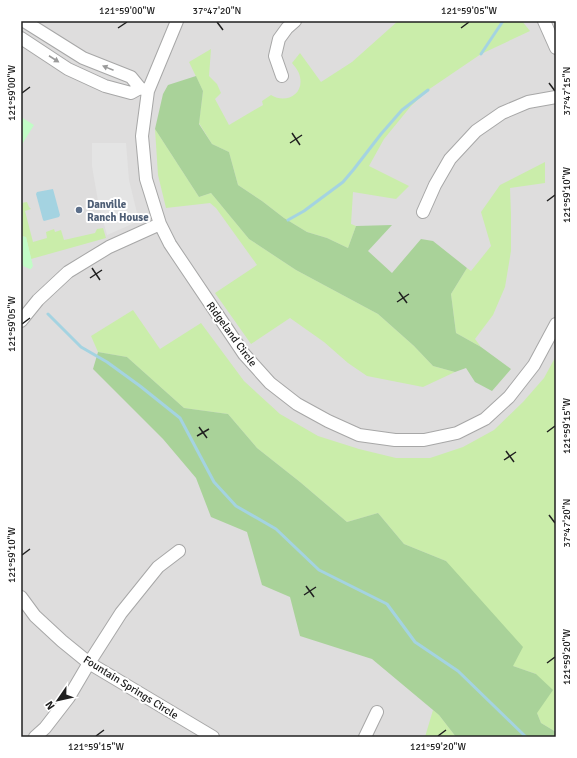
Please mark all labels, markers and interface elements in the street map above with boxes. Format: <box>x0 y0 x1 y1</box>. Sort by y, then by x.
text: 121°59'00"W <box>99 5 155 17</box>
text: 37°47'20"N <box>193 5 241 17</box>
text: 121°59'05"W <box>441 5 497 17</box>
one-way arrow <box>49 55 59 63</box>
one-way arrow <box>102 64 114 70</box>
text: 121°59'00"W <box>6 65 18 121</box>
text: 37°47'15"N <box>561 67 573 115</box>
text: 121°59'10"W <box>561 167 573 223</box>
place label: Danville Ranch House <box>87 198 149 224</box>
marker: Danville Ranch House <box>74 205 84 215</box>
text: 121°59'05"W <box>6 296 18 352</box>
street label: Ridgeland Circle <box>204 299 260 369</box>
text: 121°59'15"W <box>561 398 573 454</box>
text: 37°47'20"N <box>561 499 573 547</box>
text: 121°59'10"W <box>6 527 18 583</box>
text: 121°59'20"W <box>561 629 573 685</box>
street label: Fountain Springs Circle <box>81 653 181 722</box>
north arrow <box>38 680 78 720</box>
text: N <box>43 699 58 712</box>
text: 121°59'15"W <box>68 741 124 753</box>
text: 121°59'20"W <box>410 741 466 753</box>

